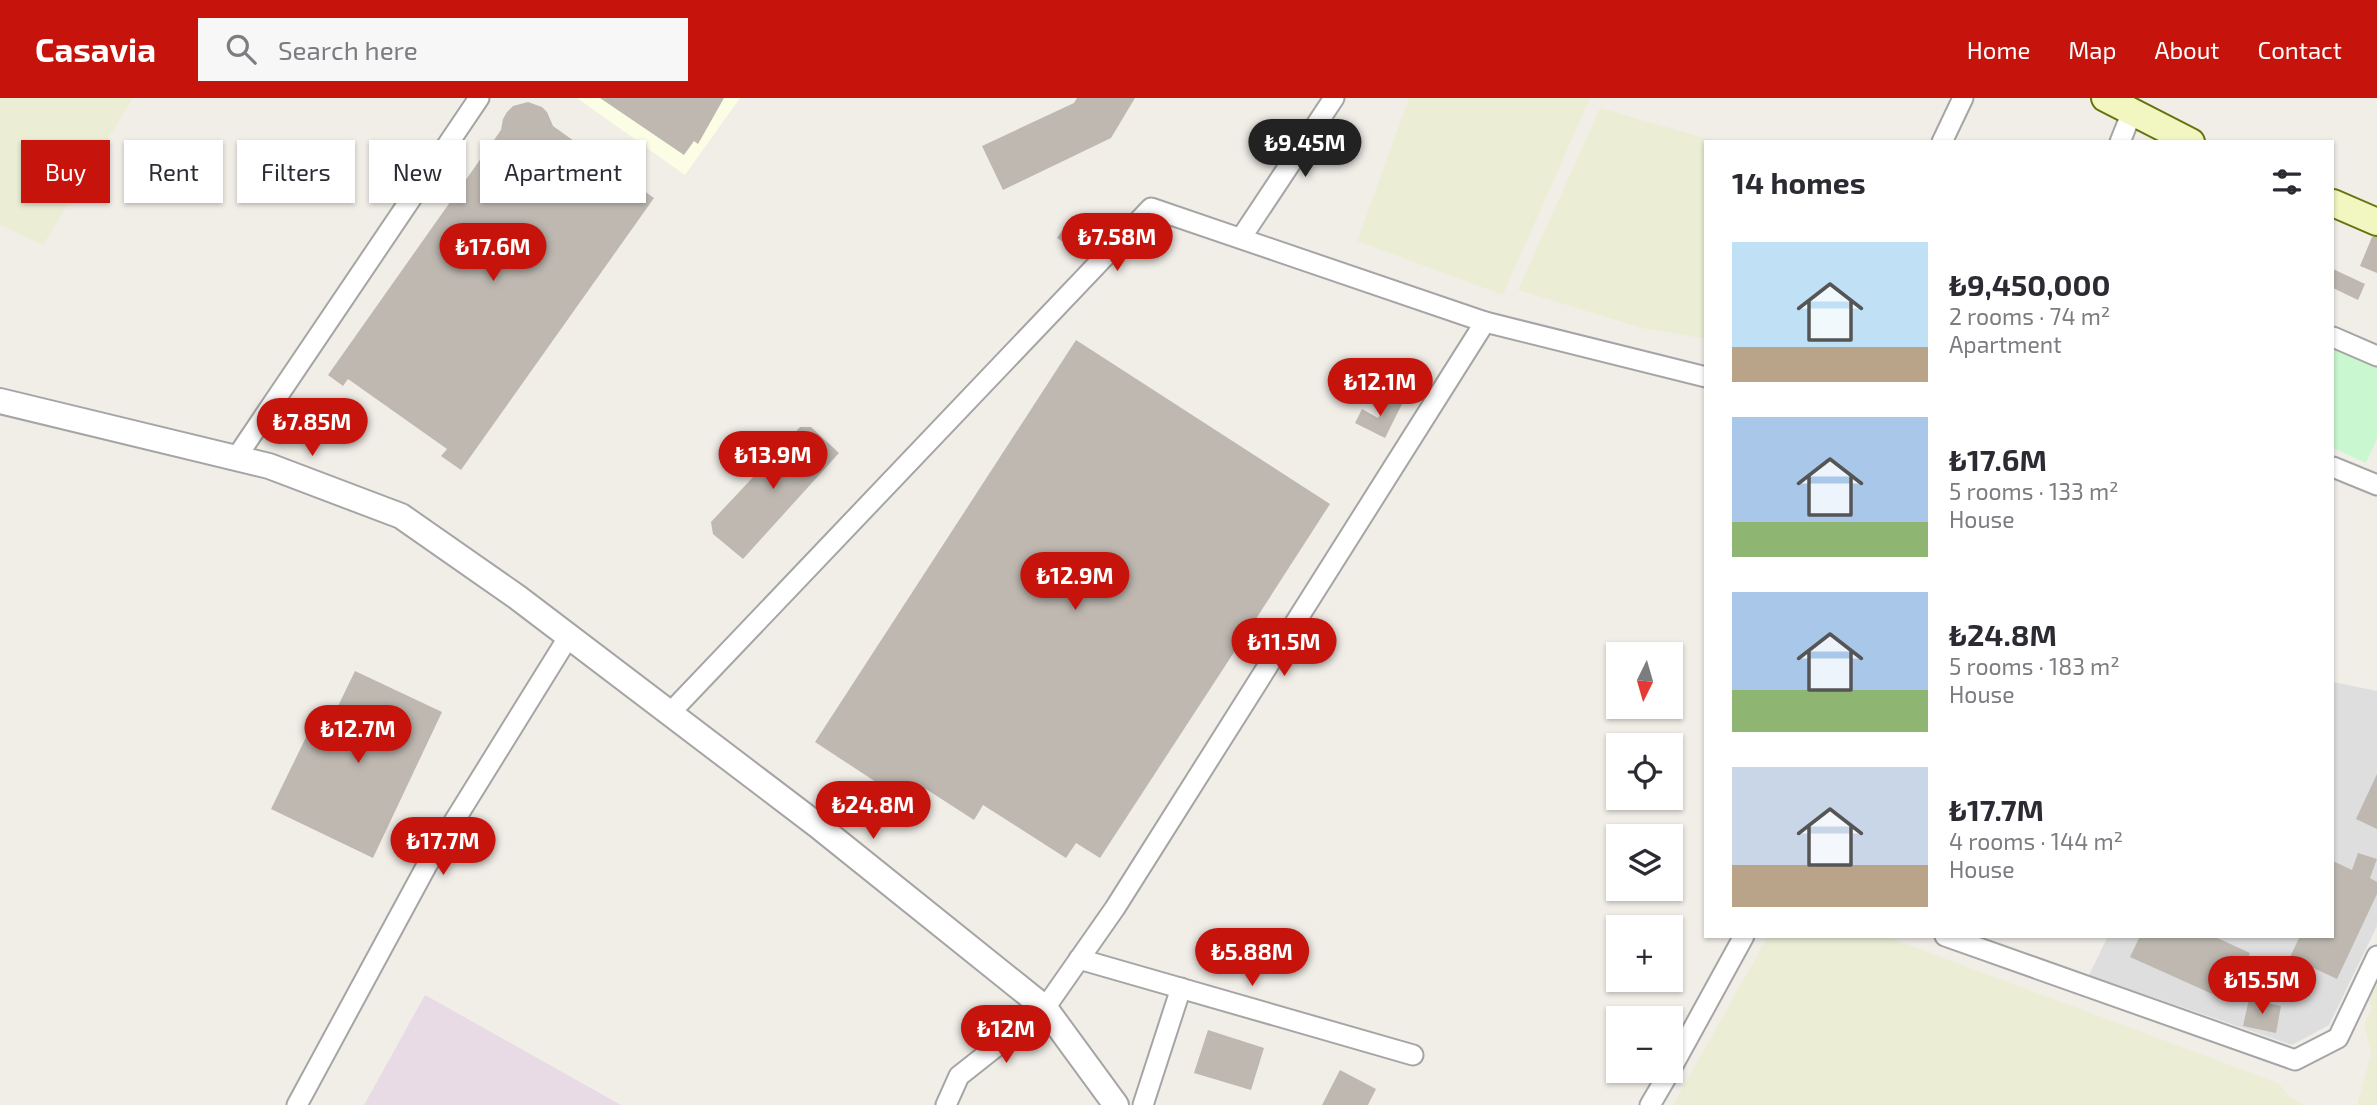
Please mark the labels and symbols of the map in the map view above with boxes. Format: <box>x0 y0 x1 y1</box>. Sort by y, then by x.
pin: ₺9.45M <box>1248 120 1362 179</box>
pin: ₺7.58M <box>1060 214 1174 273</box>
pin: ₺17.6M <box>436 223 550 283</box>
pin: ₺12.1M <box>1323 358 1437 418</box>
pin: ₺7.85M <box>255 398 369 458</box>
pin: ₺13.9M <box>716 432 830 491</box>
pin: ₺12.9M <box>1018 552 1132 612</box>
pin: ₺11.5M <box>1227 618 1341 678</box>
north arrow <box>1606 642 1684 719</box>
pin: ₺12.7M <box>301 706 415 765</box>
pin: ₺24.8M <box>816 782 930 841</box>
pin: ₺17.7M <box>386 818 500 877</box>
pin: ₺5.88M <box>1195 928 1309 988</box>
pin: ₺15.5M <box>2205 956 2319 1016</box>
pin: ₺12M <box>965 1006 1047 1065</box>

